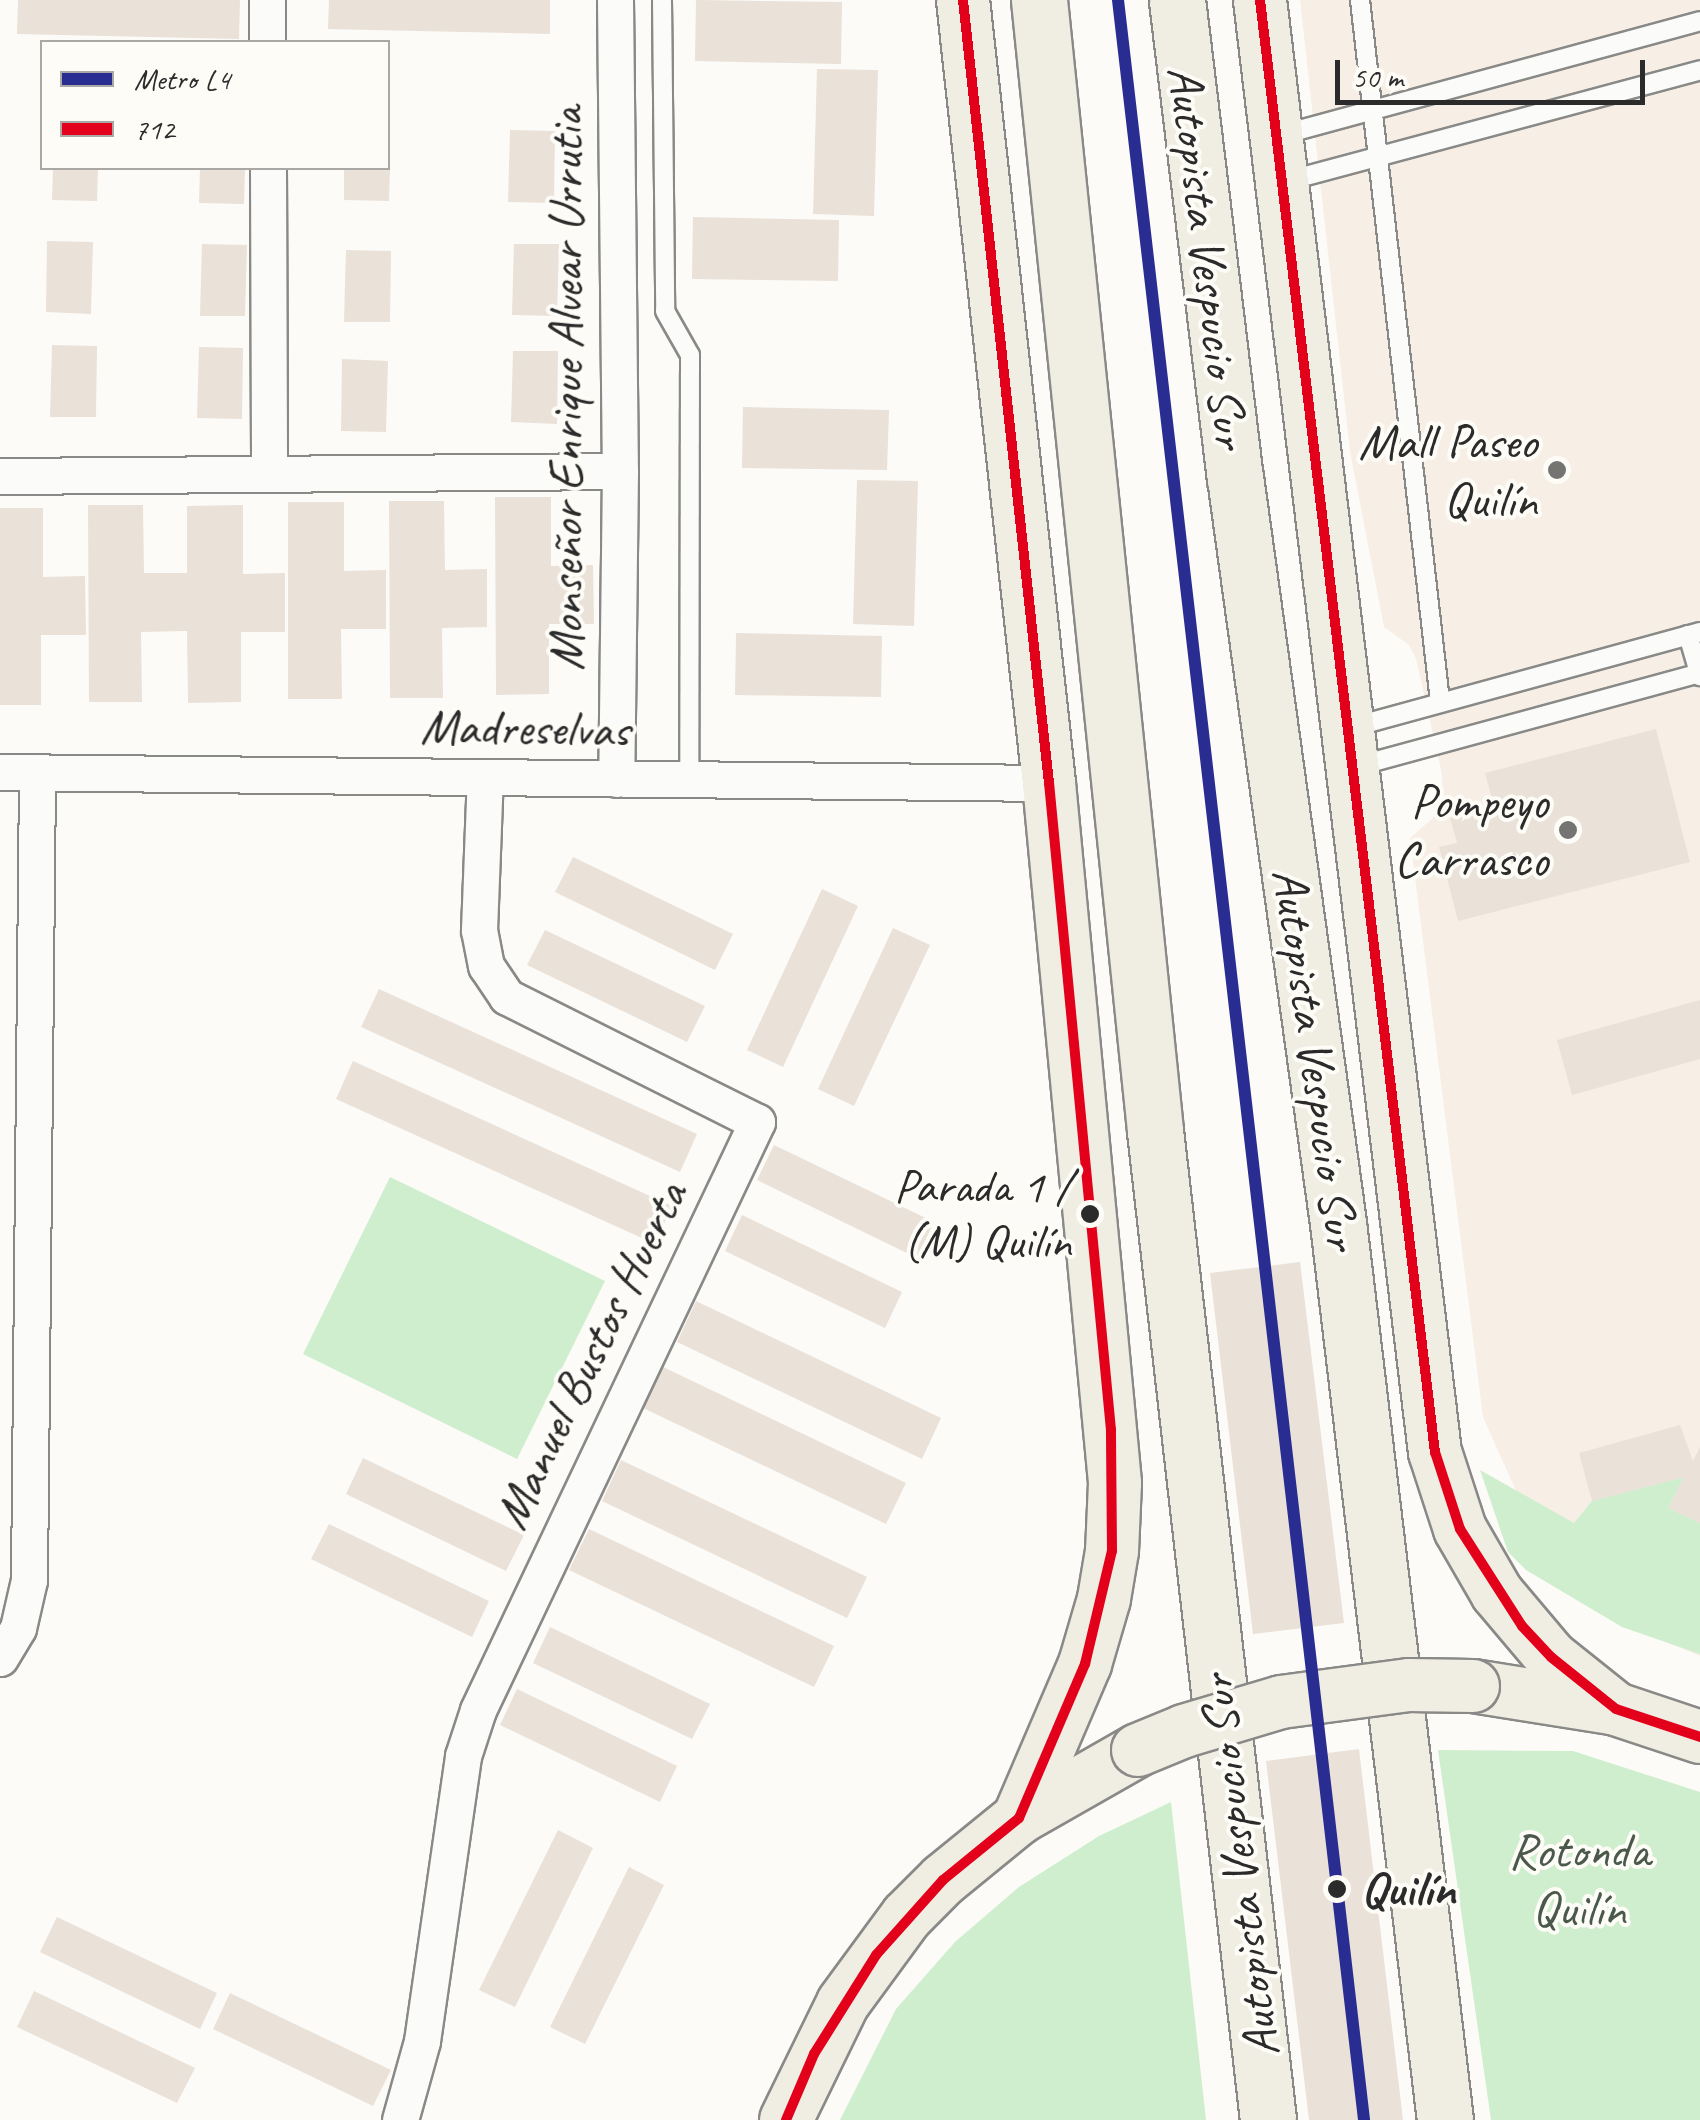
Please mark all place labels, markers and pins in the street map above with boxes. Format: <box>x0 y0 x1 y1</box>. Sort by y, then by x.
place label: Mall Paseo Quilín <box>1356 411 1537 528</box>
marker: Mall Paseo Quilín <box>1546 459 1568 481</box>
place label: Pompeyo Carrasco <box>1394 771 1548 888</box>
marker: Pompeyo Carrasco <box>1557 819 1579 841</box>
place label: Parada 1 / (M) Quilín <box>894 1157 1071 1270</box>
marker: Parada 1 / (M) Quilín <box>1080 1204 1100 1224</box>
place label: Quilín <box>1361 1859 1455 1919</box>
marker: Quilín <box>1322 1874 1352 1904</box>

